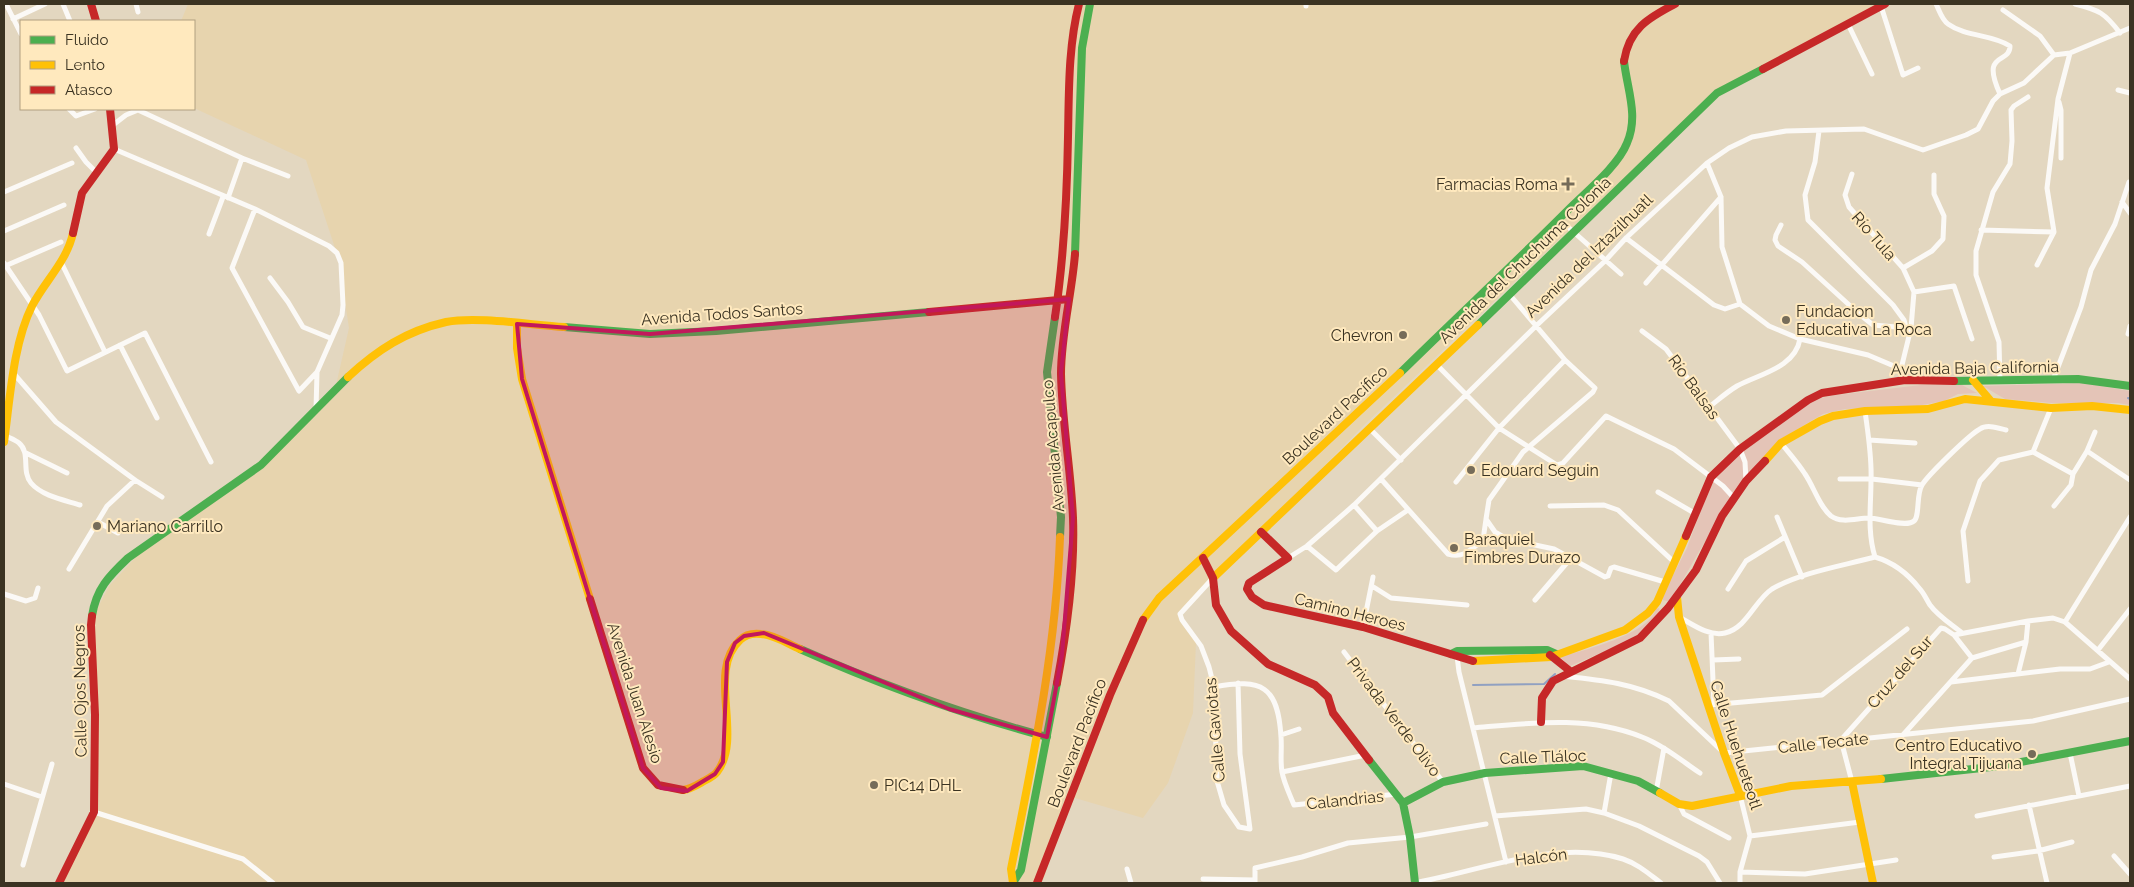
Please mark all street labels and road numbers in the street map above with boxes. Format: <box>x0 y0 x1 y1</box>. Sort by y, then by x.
street label: Avenida del Chuchuma Colonia <box>1435 173 1615 347</box>
street label: Avenida del Iztazilhuatl <box>1521 190 1657 322</box>
street label: Río Tula <box>1848 208 1900 264</box>
street label: Avenida Todos Santos <box>641 299 804 329</box>
street label: Río Balsas <box>1664 351 1724 423</box>
street label: Avenida Baja California <box>1891 357 2059 379</box>
street label: Boulevard Pacífico <box>1278 361 1392 469</box>
street label: Avenida Acapulco <box>1038 379 1068 513</box>
street label: Camino Heroes <box>1292 589 1408 635</box>
street label: Avenida Juan Alesio <box>603 620 667 766</box>
street label: Calle Ojos Negros <box>69 624 91 758</box>
street label: Cruz del Sur <box>1863 631 1937 712</box>
street label: Privada Verde Olivo <box>1343 654 1445 780</box>
street label: Boulevard Pacífico <box>1044 676 1110 810</box>
street label: Calle Gaviotas <box>1201 677 1229 783</box>
street label: Calle Huehueteotl <box>1706 678 1766 812</box>
street label: Calle Tecate <box>1777 729 1869 757</box>
street label: Calle Tláloc <box>1499 746 1587 768</box>
street label: Calandrias <box>1305 786 1385 814</box>
street label: Halcón <box>1514 844 1568 870</box>

